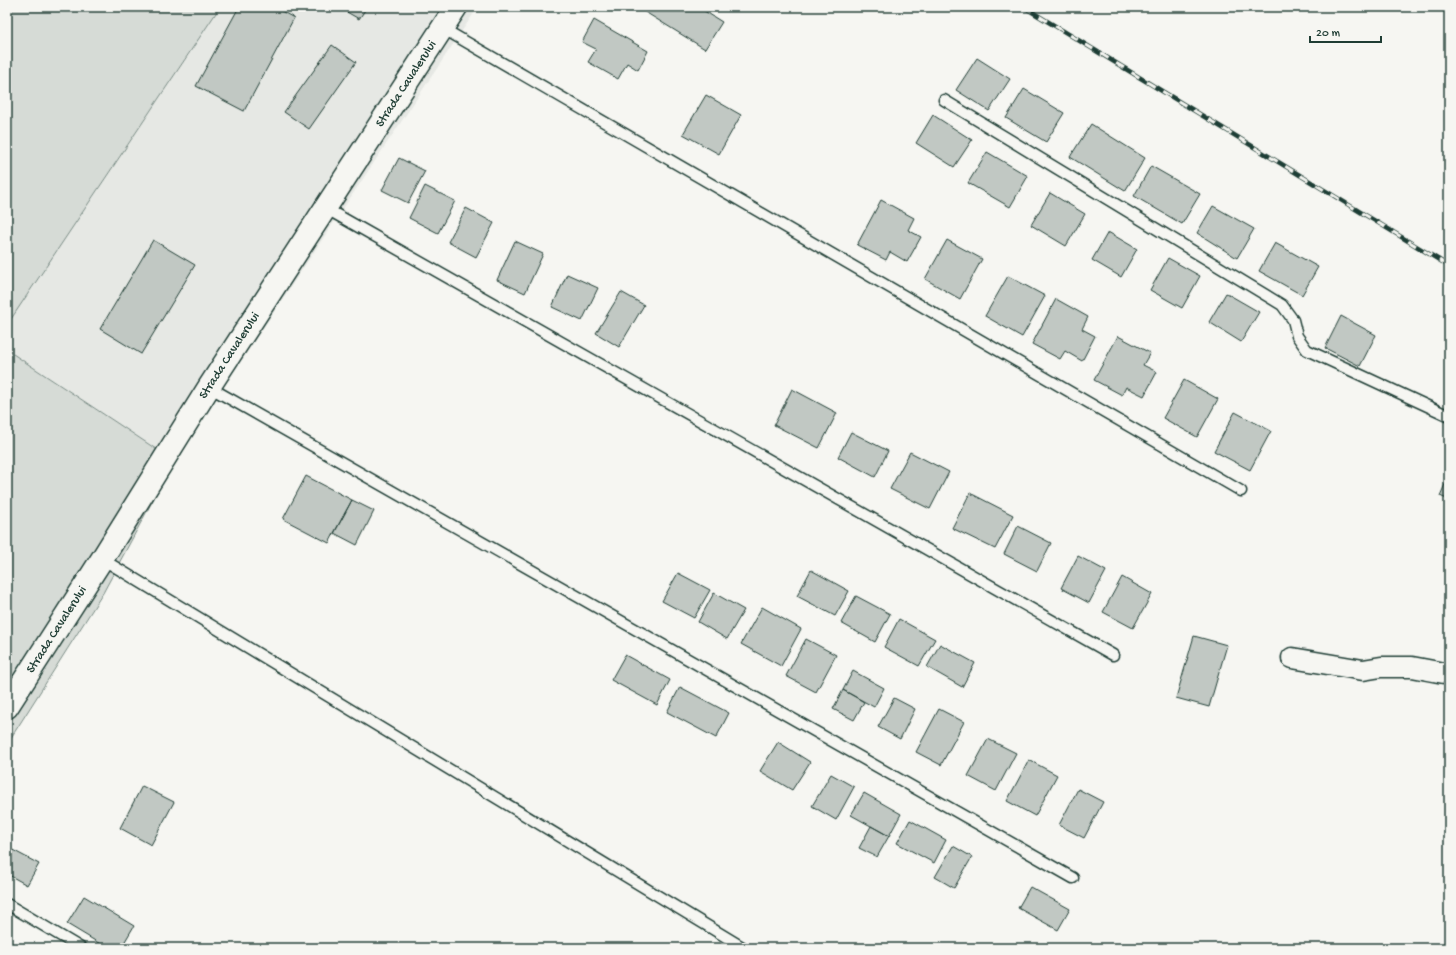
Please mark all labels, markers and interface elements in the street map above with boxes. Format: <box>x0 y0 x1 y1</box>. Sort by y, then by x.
scale bar <box>1310 18 1381 44</box>
text: 20 m <box>1316 27 1341 41</box>
street label: Strada Cavalerului <box>372 38 440 130</box>
street label: Strada Cavalerului <box>196 309 263 402</box>
street label: Strada Cavalerului <box>23 583 90 676</box>

